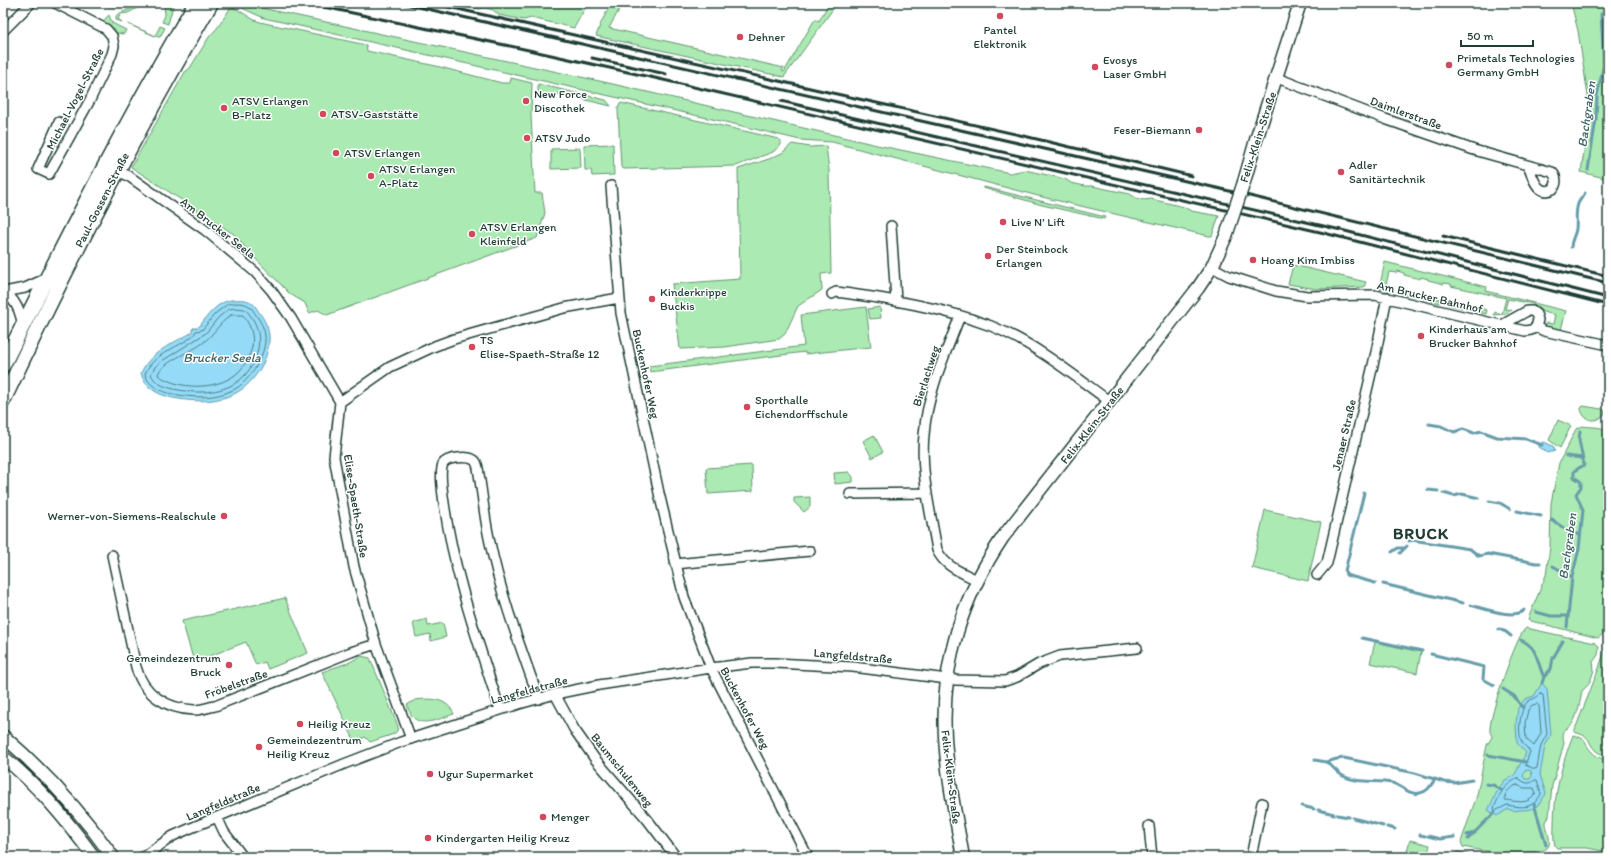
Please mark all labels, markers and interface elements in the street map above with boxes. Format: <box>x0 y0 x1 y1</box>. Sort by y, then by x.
marker: Pantel Elektronik <box>995 11 1005 21</box>
scale bar <box>1461 22 1533 48</box>
place label: Pantel Elektronik <box>974 23 1027 51</box>
text: 50 m <box>1467 29 1493 43</box>
place label: Dehner <box>748 30 785 44</box>
marker: Dehner <box>735 32 745 42</box>
street label: Michael-Vogel-Straße <box>43 46 107 152</box>
place label: Primetals Technologies Germany GmbH <box>1457 51 1575 79</box>
place label: Evosys Laser GmbH <box>1103 53 1167 81</box>
marker: Primetals Technologies Germany GmbH <box>1444 60 1454 70</box>
marker: Evosys Laser GmbH <box>1090 62 1100 72</box>
water label: Bachgraben <box>1574 79 1599 148</box>
place label: New Force Discothek <box>534 87 587 115</box>
street label: Felix-Klein-Straße <box>1237 90 1279 184</box>
place label: ATSV Erlangen B-Platz <box>232 94 309 122</box>
street label: Daimlerstraße <box>1368 94 1444 133</box>
marker: New Force Discothek <box>521 96 531 106</box>
marker: ATSV Erlangen B-Platz <box>219 103 229 113</box>
place label: ATSV-Gaststätte <box>331 107 418 121</box>
marker: ATSV-Gaststätte <box>318 109 328 119</box>
place label: Feser-Biemann <box>1114 123 1192 137</box>
marker: Feser-Biemann <box>1194 125 1204 135</box>
place label: ATSV Judo <box>535 131 590 145</box>
marker: ATSV Judo <box>522 133 532 143</box>
place label: ATSV Erlangen <box>344 146 421 160</box>
marker: ATSV Erlangen <box>331 148 341 158</box>
street label: Paul-Gossen-Straße <box>72 150 132 250</box>
place label: Adler Sanitärtechnik <box>1349 158 1425 186</box>
place label: ATSV Erlangen A-Platz <box>379 162 456 190</box>
marker: Adler Sanitärtechnik <box>1336 167 1346 177</box>
marker: ATSV Erlangen A-Platz <box>366 171 376 181</box>
street label: Am Brucker Seela <box>178 194 259 262</box>
place label: Live N’ Lift <box>1011 215 1065 229</box>
marker: Live N’ Lift <box>998 217 1008 227</box>
place label: ATSV Erlangen Kleinfeld <box>480 220 557 248</box>
marker: ATSV Erlangen Kleinfeld <box>467 229 477 239</box>
place label: Der Steinbock Erlangen <box>996 242 1069 270</box>
marker: Der Steinbock Erlangen <box>983 251 993 261</box>
place label: Hoang Kim Imbiss <box>1261 253 1355 267</box>
marker: Hoang Kim Imbiss <box>1248 255 1258 265</box>
street label: Am Brucker Bahnhof <box>1376 278 1485 316</box>
place label: Kinderkrippe Buckis <box>660 285 727 313</box>
marker: Kinderkrippe Buckis <box>647 294 657 304</box>
place label: Kinderhaus am Brucker Bahnhof <box>1429 322 1517 350</box>
street label: Buckenhofer Weg <box>630 328 662 421</box>
marker: Kinderhaus am Brucker Bahnhof <box>1416 331 1426 341</box>
place label: TS Elise-Spaeth-Straße 12 <box>480 333 600 361</box>
marker: TS Elise-Spaeth-Straße 12 <box>467 342 477 352</box>
street label: Bierlachweg <box>910 343 943 408</box>
water label: Brucker Seela <box>183 350 261 365</box>
street label: Felix-Klein-Straße <box>1057 383 1127 467</box>
place label: Sporthalle Eichendorffschule <box>755 393 848 421</box>
street label: Jenaer Straße <box>1329 398 1359 472</box>
marker: Sporthalle Eichendorffschule <box>742 402 752 412</box>
street label: Elise-Spaeth-Straße <box>341 453 371 559</box>
place label: Werner-von-Siemens-Realschule <box>48 509 216 523</box>
marker: Werner-von-Siemens-Realschule <box>219 511 229 521</box>
water label: Bachgraben <box>1555 511 1580 580</box>
district label: BRUCK <box>1393 524 1449 543</box>
street label: Langfeldstraße <box>813 646 893 666</box>
place label: Gemeindezentrum Bruck <box>126 651 222 679</box>
marker: Gemeindezentrum Bruck <box>224 660 234 670</box>
street label: Buckenhofer Weg <box>717 665 773 752</box>
street label: Fröbelstraße <box>203 666 270 702</box>
street label: Langfeldstraße <box>489 673 569 707</box>
place label: Heilig Kreuz <box>308 717 371 731</box>
marker: Heilig Kreuz <box>295 719 305 729</box>
street label: Felix-Klein-Straße <box>938 729 964 825</box>
street label: Baumschulenweg <box>588 730 657 810</box>
place label: Gemeindezentrum Heilig Kreuz <box>267 733 362 761</box>
marker: Gemeindezentrum Heilig Kreuz <box>254 742 264 752</box>
place label: Ugur Supermarket <box>438 767 534 781</box>
marker: Ugur Supermarket <box>425 769 435 779</box>
street label: Langfeldstraße <box>184 780 262 824</box>
place label: Menger <box>551 810 590 824</box>
marker: Menger <box>538 812 548 822</box>
place label: Kindergarten Heilig Kreuz <box>436 831 570 845</box>
marker: Kindergarten Heilig Kreuz <box>423 833 433 843</box>

